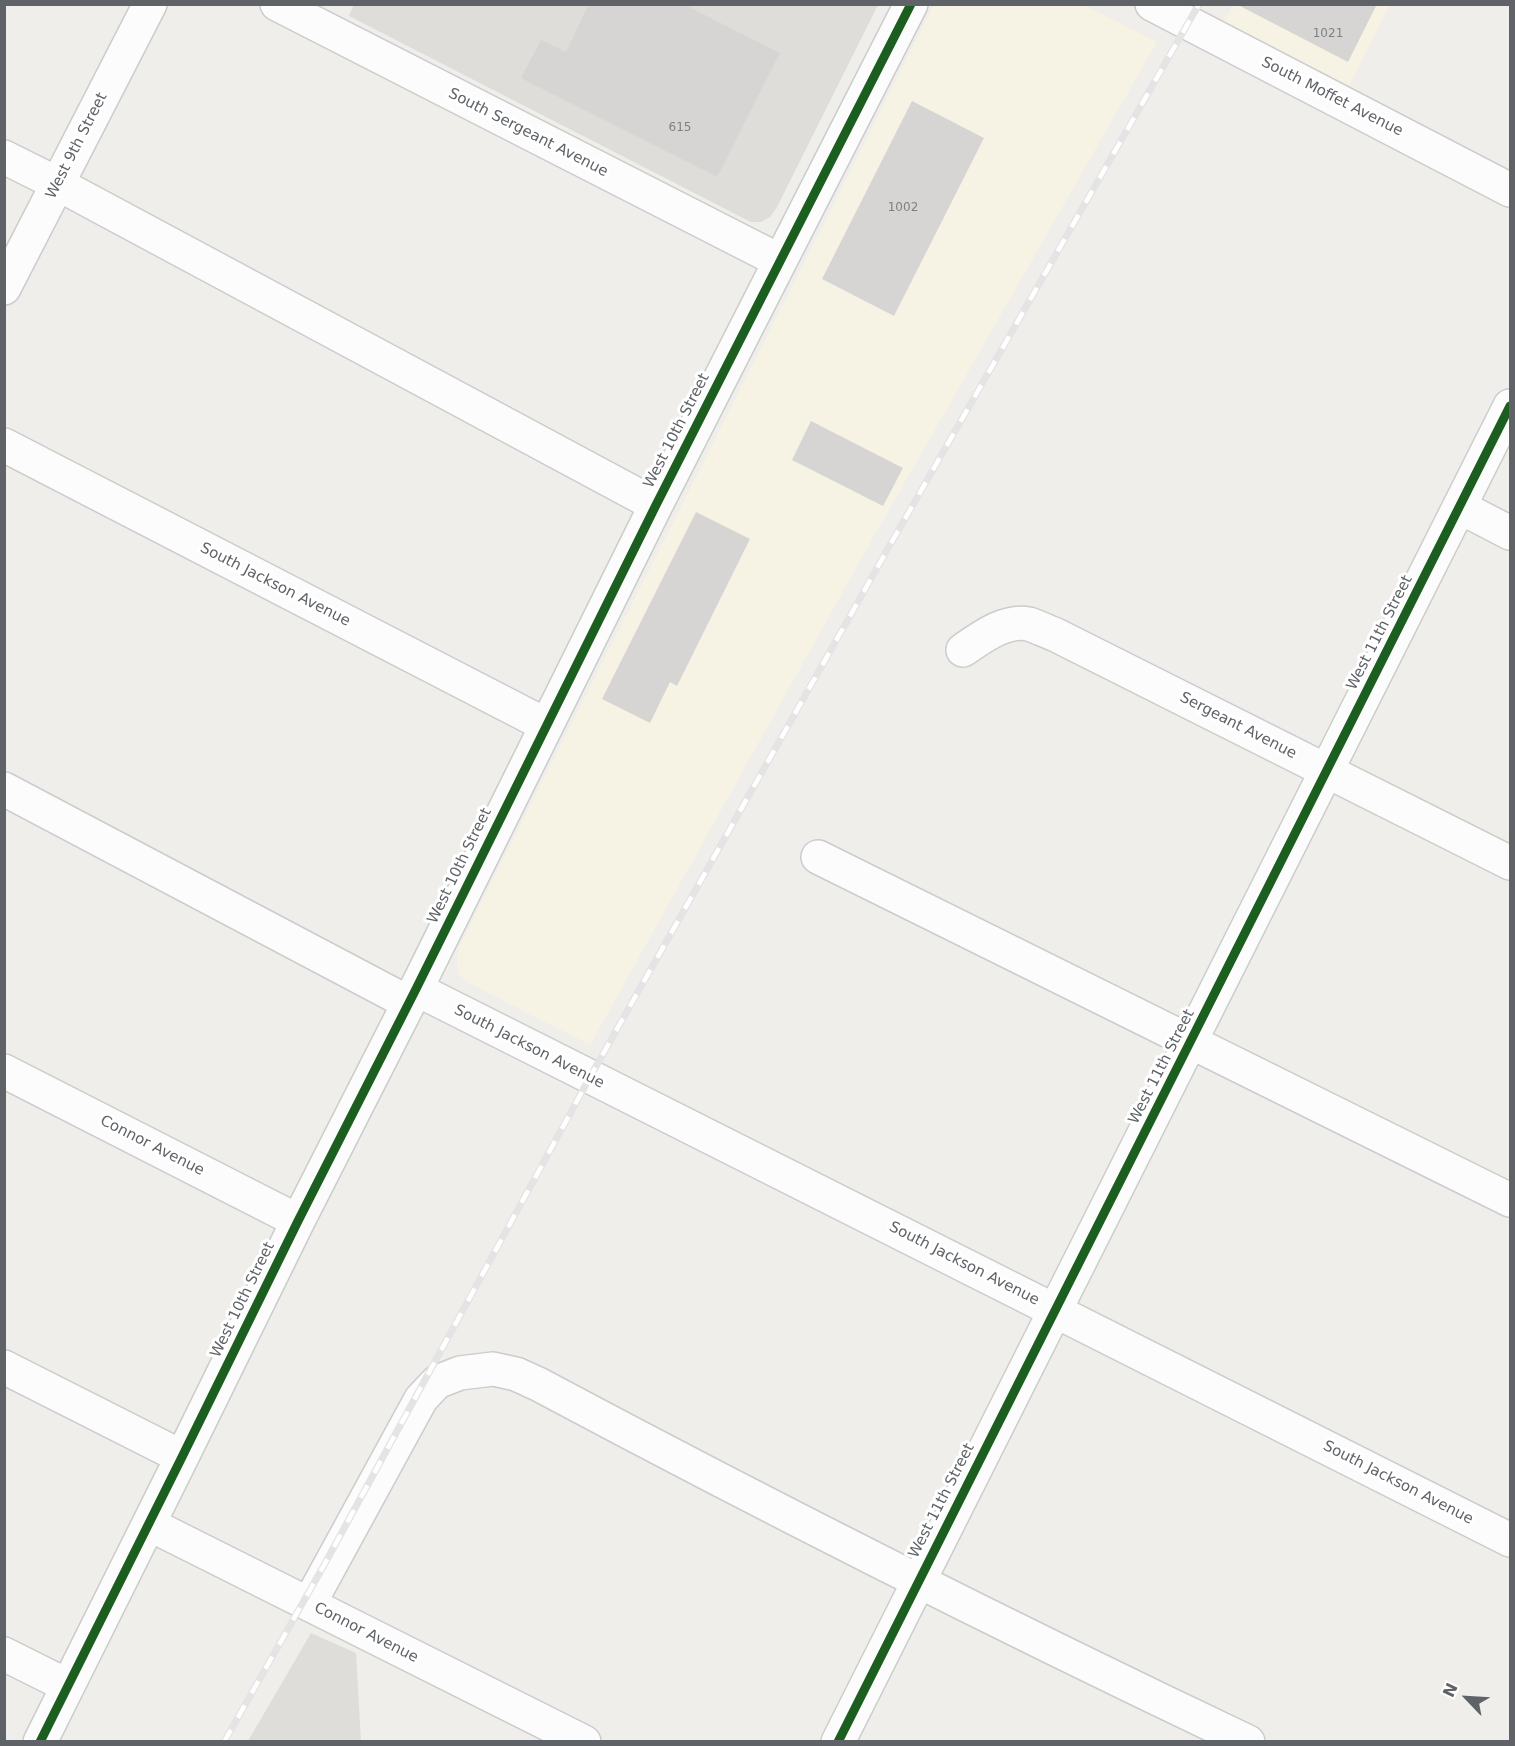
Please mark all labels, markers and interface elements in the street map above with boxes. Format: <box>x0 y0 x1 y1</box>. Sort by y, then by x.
house number: 1021 <box>1313 27 1343 41</box>
street label: South Moffet Avenue <box>1258 53 1406 141</box>
street label: South Sergeant Avenue <box>445 85 611 181</box>
street label: West 9th Street <box>42 90 112 202</box>
house number: 615 <box>669 121 691 135</box>
house number: 1002 <box>888 201 918 215</box>
street label: West 10th Street <box>640 371 714 491</box>
street label: South Jackson Avenue <box>197 539 353 631</box>
street label: West 11th Street <box>1343 573 1417 693</box>
street label: Sergeant Avenue <box>1177 689 1299 763</box>
street label: West 10th Street <box>424 805 496 927</box>
street label: South Jackson Avenue <box>451 1001 607 1093</box>
street label: West 11th Street <box>1125 1007 1199 1127</box>
street label: Connor Avenue <box>97 1112 207 1180</box>
street label: South Jackson Avenue <box>886 1218 1042 1310</box>
street label: West 10th Street <box>207 1239 279 1361</box>
street label: South Jackson Avenue <box>1320 1437 1476 1529</box>
street label: West 11th Street <box>905 1441 979 1561</box>
street label: Connor Avenue <box>311 1599 421 1667</box>
north arrow <box>1437 1668 1497 1728</box>
text: N <box>1439 1680 1462 1700</box>

